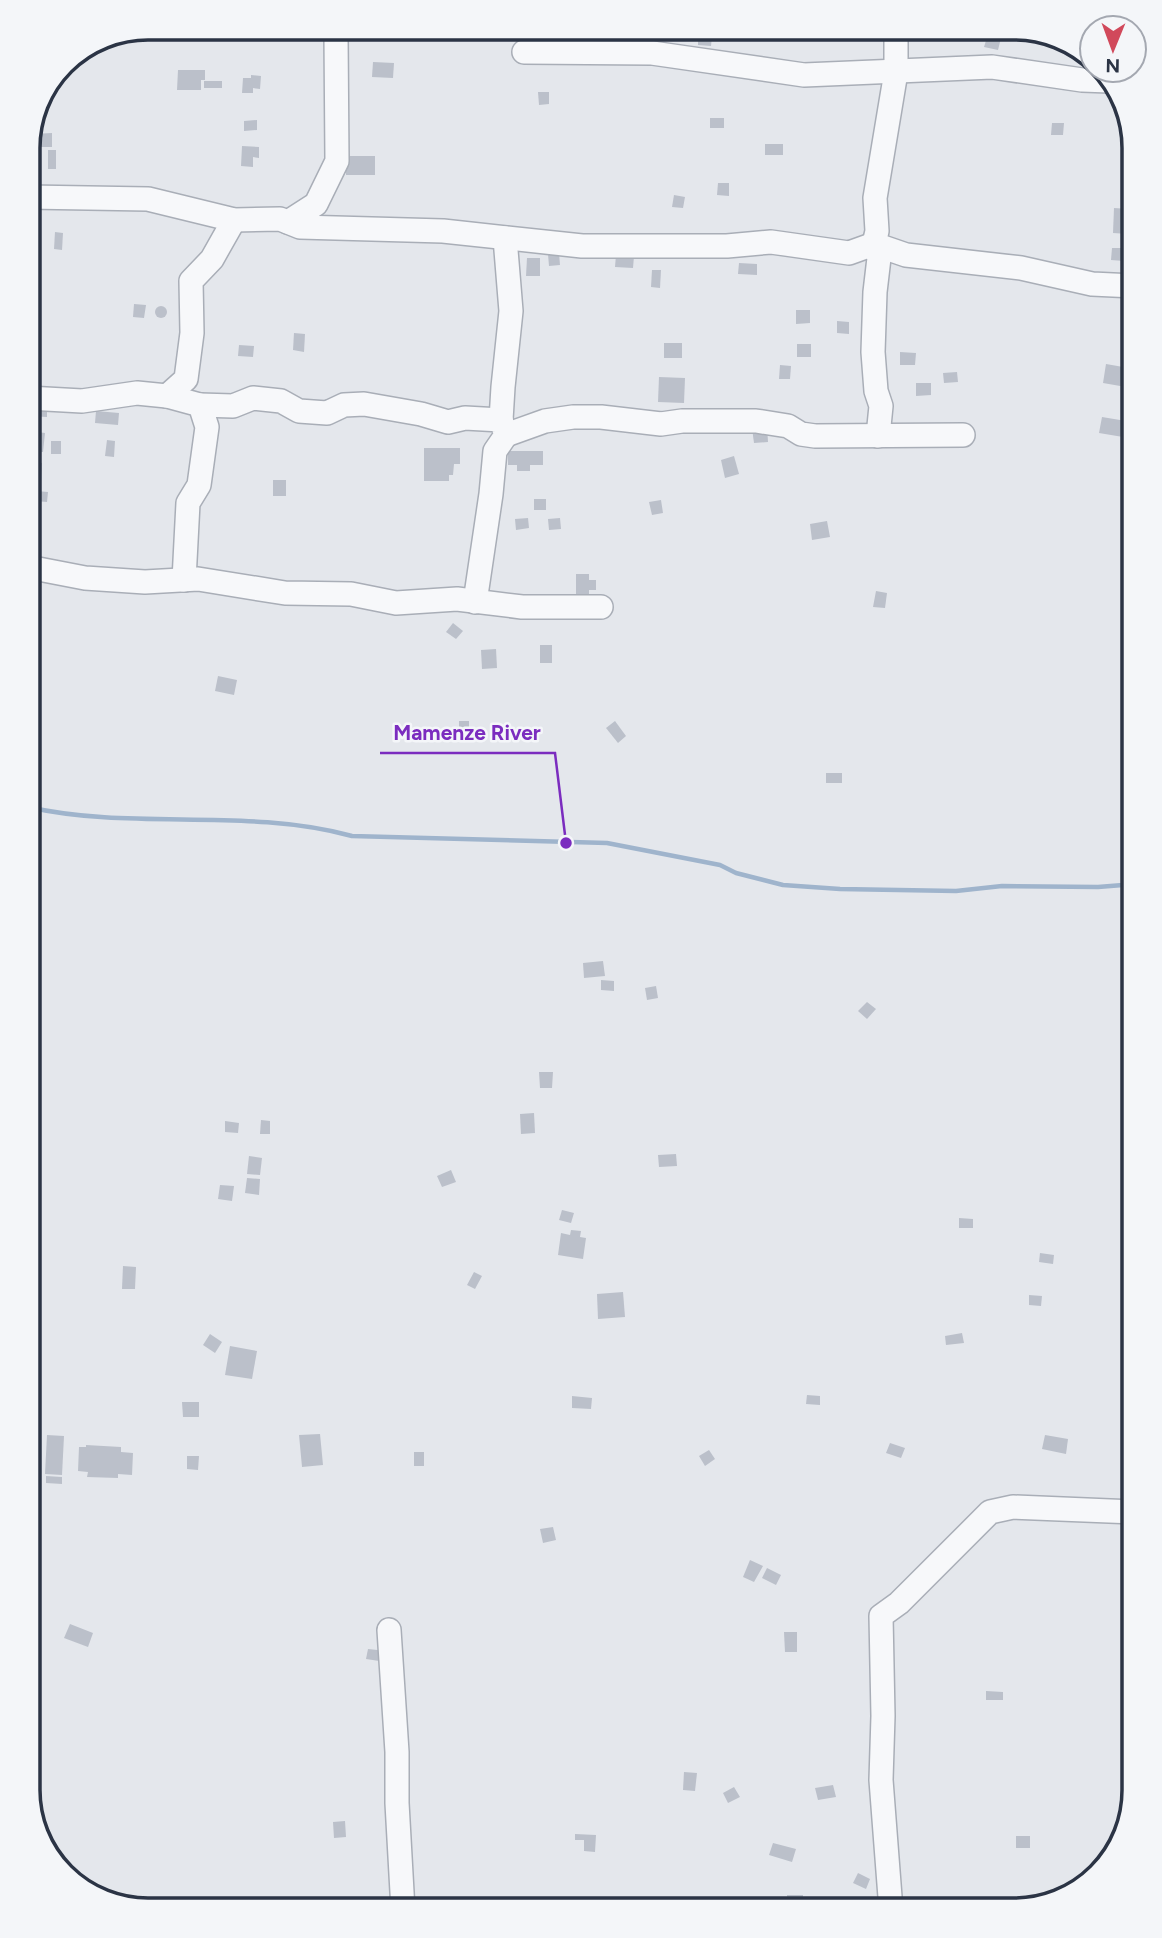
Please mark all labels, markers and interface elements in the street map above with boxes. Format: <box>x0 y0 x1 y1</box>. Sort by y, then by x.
north arrow <box>1078 14 1148 84</box>
text: N <box>1105 54 1120 77</box>
callout: Mamenze River <box>380 711 555 753</box>
text: Mamenze River <box>393 720 541 745</box>

